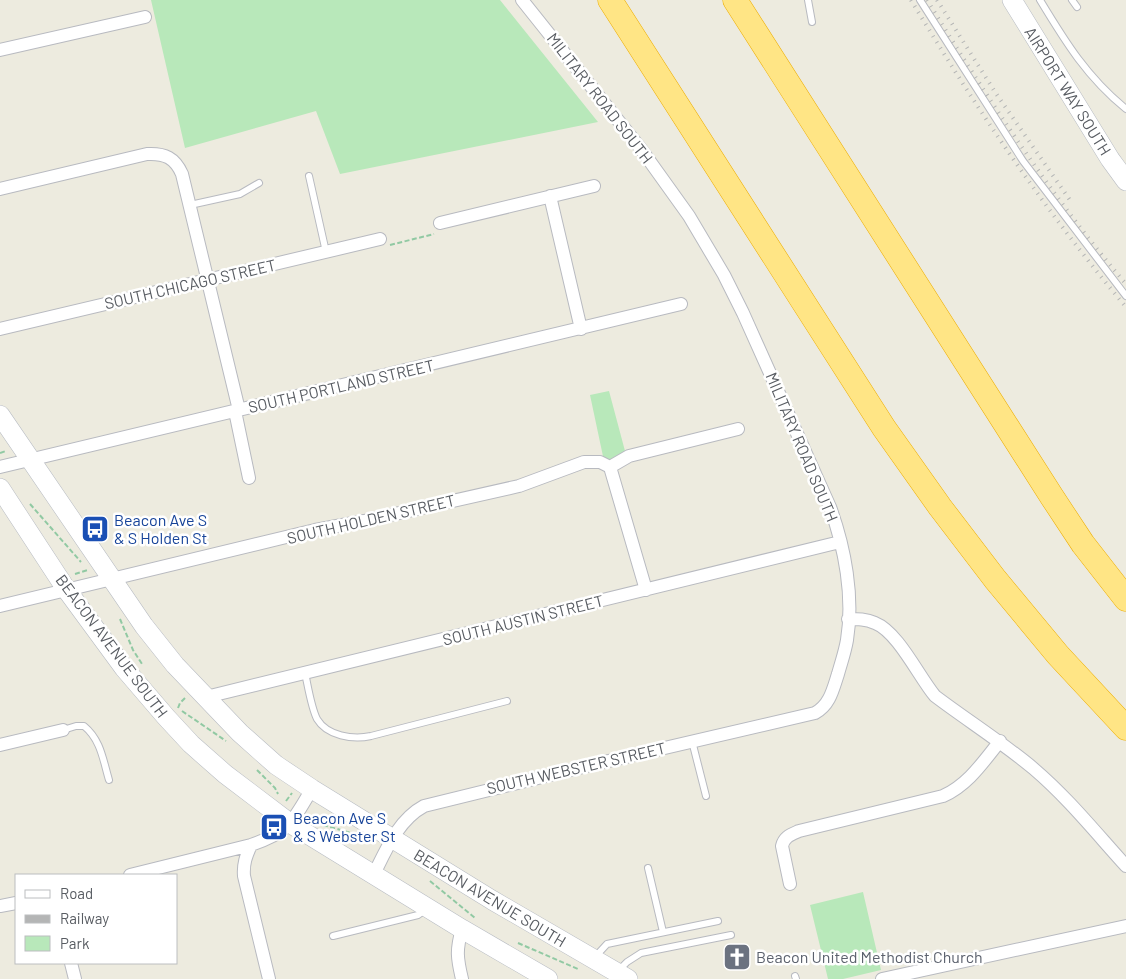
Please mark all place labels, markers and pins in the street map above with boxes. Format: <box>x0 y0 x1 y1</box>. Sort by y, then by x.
place label: Beacon Ave S & S Holden St <box>114 510 207 547</box>
bus stop icon: Beacon Ave S & S Holden St <box>80 514 110 544</box>
place label: Beacon Ave S & S Webster St <box>293 808 396 845</box>
bus stop icon: Beacon Ave S & S Webster St <box>259 812 289 842</box>
church icon: Beacon United Methodist Church <box>722 942 752 972</box>
place label: Beacon United Methodist Church <box>756 947 983 966</box>

